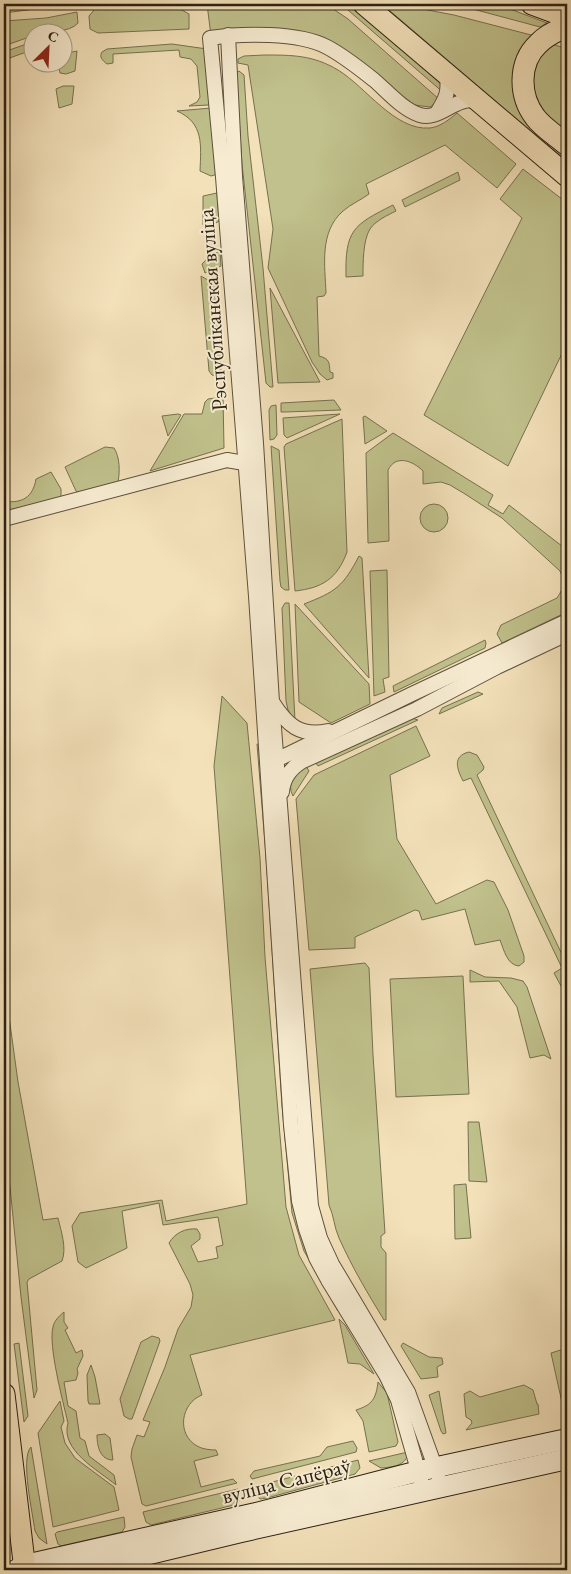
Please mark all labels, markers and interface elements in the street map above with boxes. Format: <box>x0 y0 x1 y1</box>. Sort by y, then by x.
north arrow <box>22 22 72 72</box>
text: С <box>45 26 62 46</box>
street label: Рэспубліканская вуліца <box>191 208 234 412</box>
street label: вуліца Сапёраў <box>219 1450 354 1510</box>

